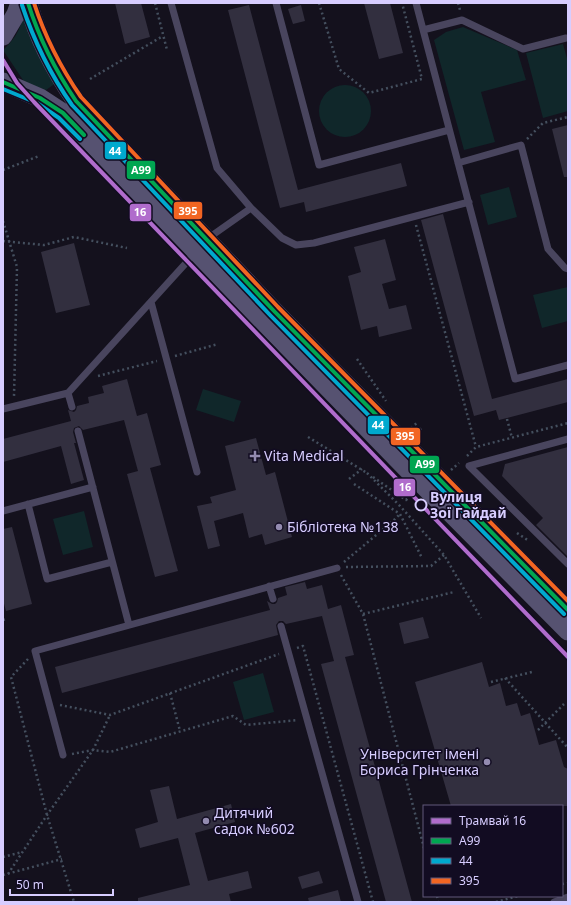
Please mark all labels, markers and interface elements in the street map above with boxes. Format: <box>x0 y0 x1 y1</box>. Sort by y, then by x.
line badge: 44 <box>104 141 127 160</box>
text: 44 <box>109 143 122 158</box>
line badge: А99 <box>126 160 156 180</box>
text: А99 <box>131 162 151 177</box>
line badge: 395 <box>173 201 203 220</box>
line badge: 16 <box>129 203 152 222</box>
text: 395 <box>179 203 197 218</box>
text: 16 <box>134 204 146 219</box>
line badge: 44 <box>367 415 390 435</box>
text: 44 <box>372 417 385 432</box>
line badge: 395 <box>390 427 421 446</box>
text: 395 <box>396 428 414 443</box>
place label: Vita Medical <box>264 446 344 465</box>
marker: Vita Medical <box>249 450 261 462</box>
line badge: А99 <box>409 455 440 474</box>
text: А99 <box>415 456 435 471</box>
line badge: 16 <box>393 478 416 497</box>
text: 16 <box>399 479 411 494</box>
place label: Вулиця Зої Гайдай <box>430 487 507 522</box>
marker: Вулиця Зої Гайдай <box>414 498 428 512</box>
place label: Бібліотека №138 <box>287 517 399 536</box>
marker: Бібліотека №138 <box>274 522 284 532</box>
place label: Університет імені Бориса Грінченка <box>360 744 479 779</box>
marker: Університет імені Бориса Грінченка <box>482 757 492 767</box>
place label: Дитячий садок №602 <box>214 803 295 838</box>
legend <box>423 805 563 897</box>
text: Трамвай 16 <box>459 812 526 829</box>
marker: Дитячий садок №602 <box>201 816 211 826</box>
text: А99 <box>459 832 481 849</box>
text: 44 <box>459 852 473 869</box>
scale bar <box>10 871 113 897</box>
text: 395 <box>459 872 480 889</box>
text: 50 m <box>16 876 44 893</box>

